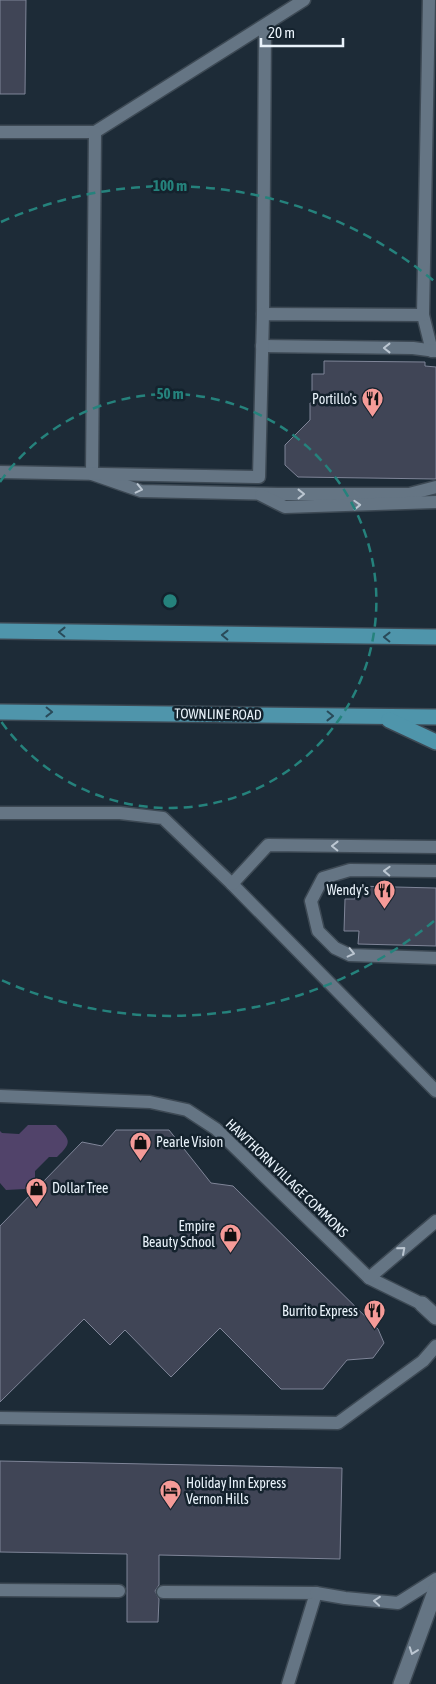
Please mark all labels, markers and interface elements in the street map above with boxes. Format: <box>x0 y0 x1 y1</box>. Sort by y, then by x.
scale bar <box>261 15 344 47</box>
text: 20 m <box>268 24 295 41</box>
text: 100 m <box>153 177 187 194</box>
one-way arrow <box>383 343 391 353</box>
text: 50 m <box>157 385 184 402</box>
restaurant icon: Portillo's <box>361 387 385 418</box>
place label: Portillo's <box>312 391 357 407</box>
one-way arrow <box>134 484 143 494</box>
one-way arrow <box>297 489 305 499</box>
one-way arrow <box>353 500 361 511</box>
centre of rings <box>161 592 179 610</box>
one-way arrow <box>58 627 66 637</box>
one-way arrow <box>221 629 229 640</box>
one-way arrow <box>383 632 391 642</box>
street label: TOWNLINE ROAD <box>174 705 262 723</box>
one-way arrow <box>45 707 53 717</box>
one-way arrow <box>326 711 334 721</box>
one-way arrow <box>331 841 338 851</box>
one-way arrow <box>383 866 391 877</box>
restaurant icon: Wendy's <box>373 878 397 909</box>
place label: Wendy's <box>326 882 369 898</box>
one-way arrow <box>346 947 355 958</box>
street label: HAWTHORN VILLAGE COMMONS <box>223 1116 351 1241</box>
shop icon: Pearle Vision <box>128 1130 152 1161</box>
place label: Pearle Vision <box>156 1134 223 1150</box>
shop icon: Dollar Tree <box>24 1176 48 1207</box>
place label: Dollar Tree <box>52 1180 108 1196</box>
place label: Empire Beauty School <box>142 1218 215 1250</box>
shop icon: Empire Beauty School <box>219 1222 243 1253</box>
one-way arrow <box>397 1246 406 1255</box>
restaurant icon: Burrito Express <box>362 1299 386 1330</box>
place label: Burrito Express <box>282 1303 358 1319</box>
place label: Holiday Inn Express Vernon Hills <box>186 1475 286 1507</box>
hotel icon: Holiday Inn Express Vernon Hills <box>158 1479 182 1510</box>
one-way arrow <box>372 1596 380 1607</box>
one-way arrow <box>409 1647 419 1655</box>

